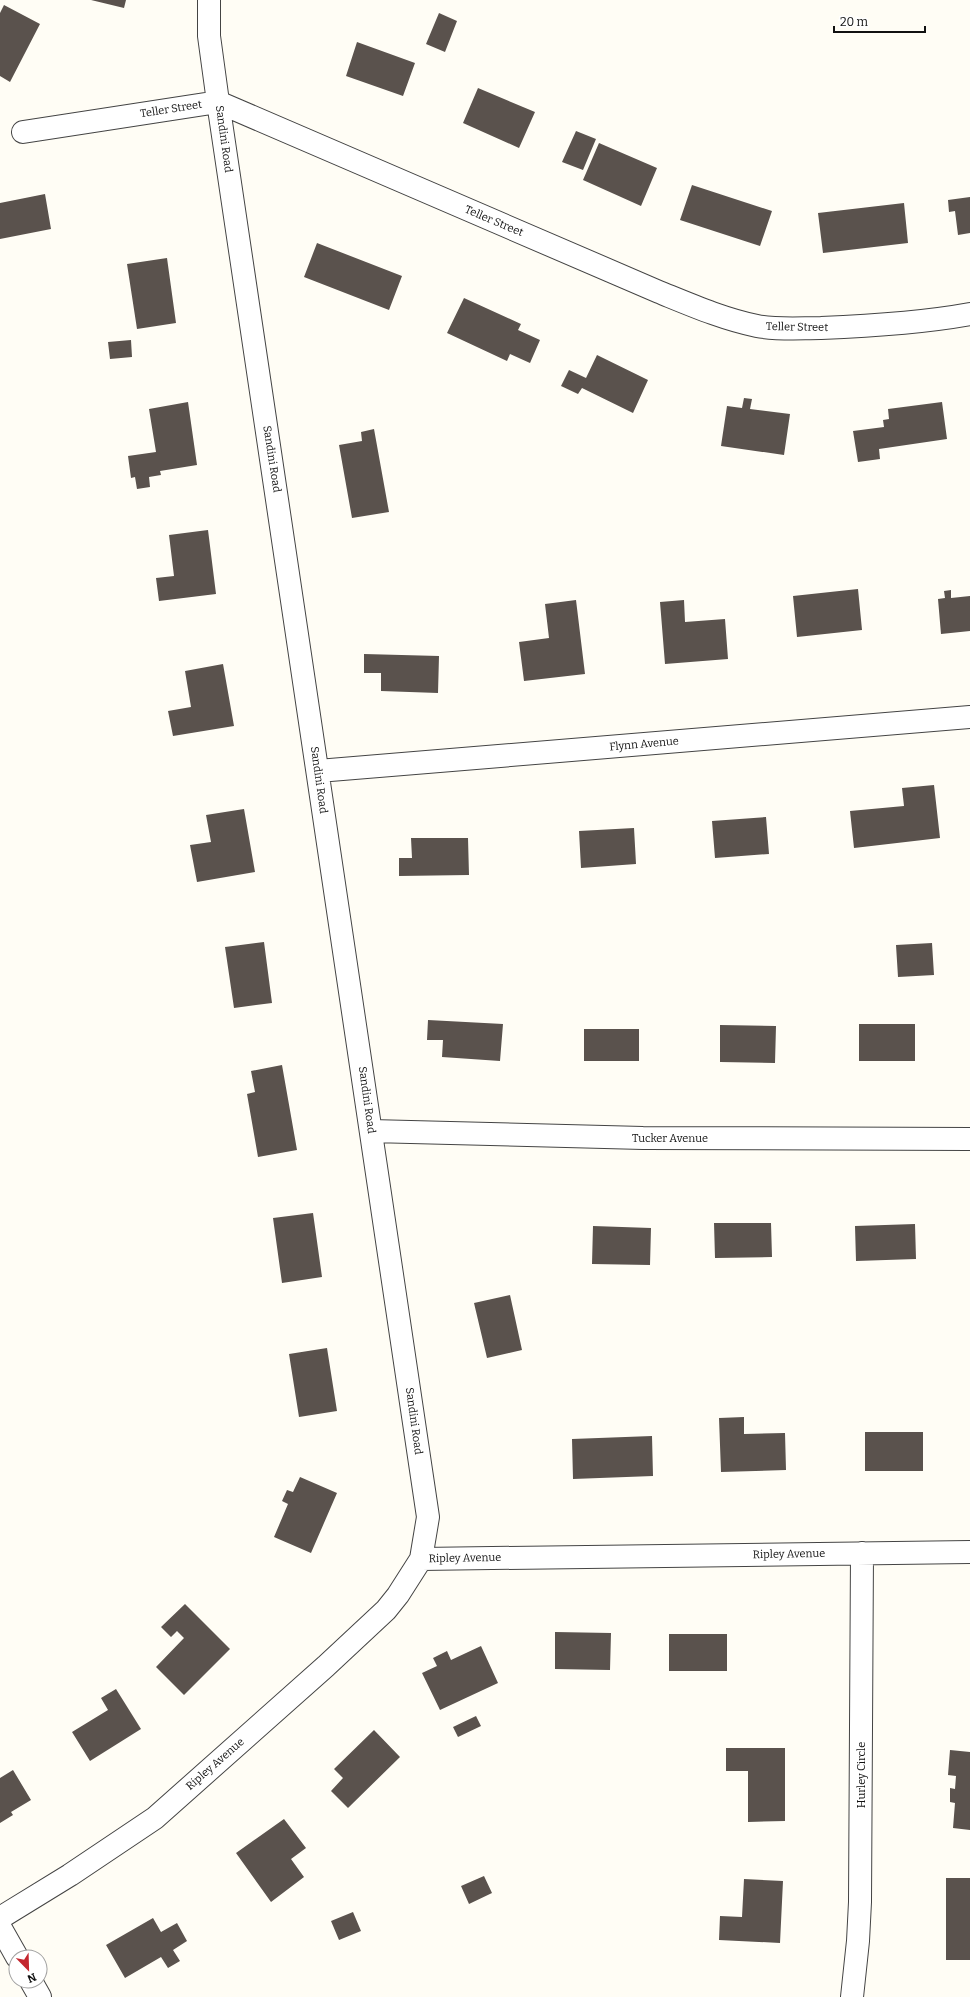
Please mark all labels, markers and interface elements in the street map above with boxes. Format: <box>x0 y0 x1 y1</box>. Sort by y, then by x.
scale bar <box>834 8 925 34</box>
text: 20 m <box>840 15 869 29</box>
street label: Teller Street <box>139 98 203 120</box>
street label: Sandini Road <box>213 105 235 174</box>
street label: Teller Street <box>463 203 525 239</box>
street label: Teller Street <box>766 320 828 334</box>
street label: Sandini Road <box>260 425 284 494</box>
street label: Flynn Avenue <box>609 734 679 754</box>
street label: Sandini Road <box>308 746 330 815</box>
street label: Sandini Road <box>356 1066 378 1135</box>
street label: Tucker Avenue <box>632 1132 708 1145</box>
street label: Sandini Road <box>403 1387 425 1456</box>
street label: Ripley Avenue <box>753 1547 825 1561</box>
street label: Ripley Avenue <box>429 1551 501 1565</box>
street label: Ripley Avenue <box>183 1735 247 1793</box>
street label: Hurley Circle <box>855 1742 868 1808</box>
north arrow <box>8 1949 48 1989</box>
text: N <box>25 1970 38 1986</box>

